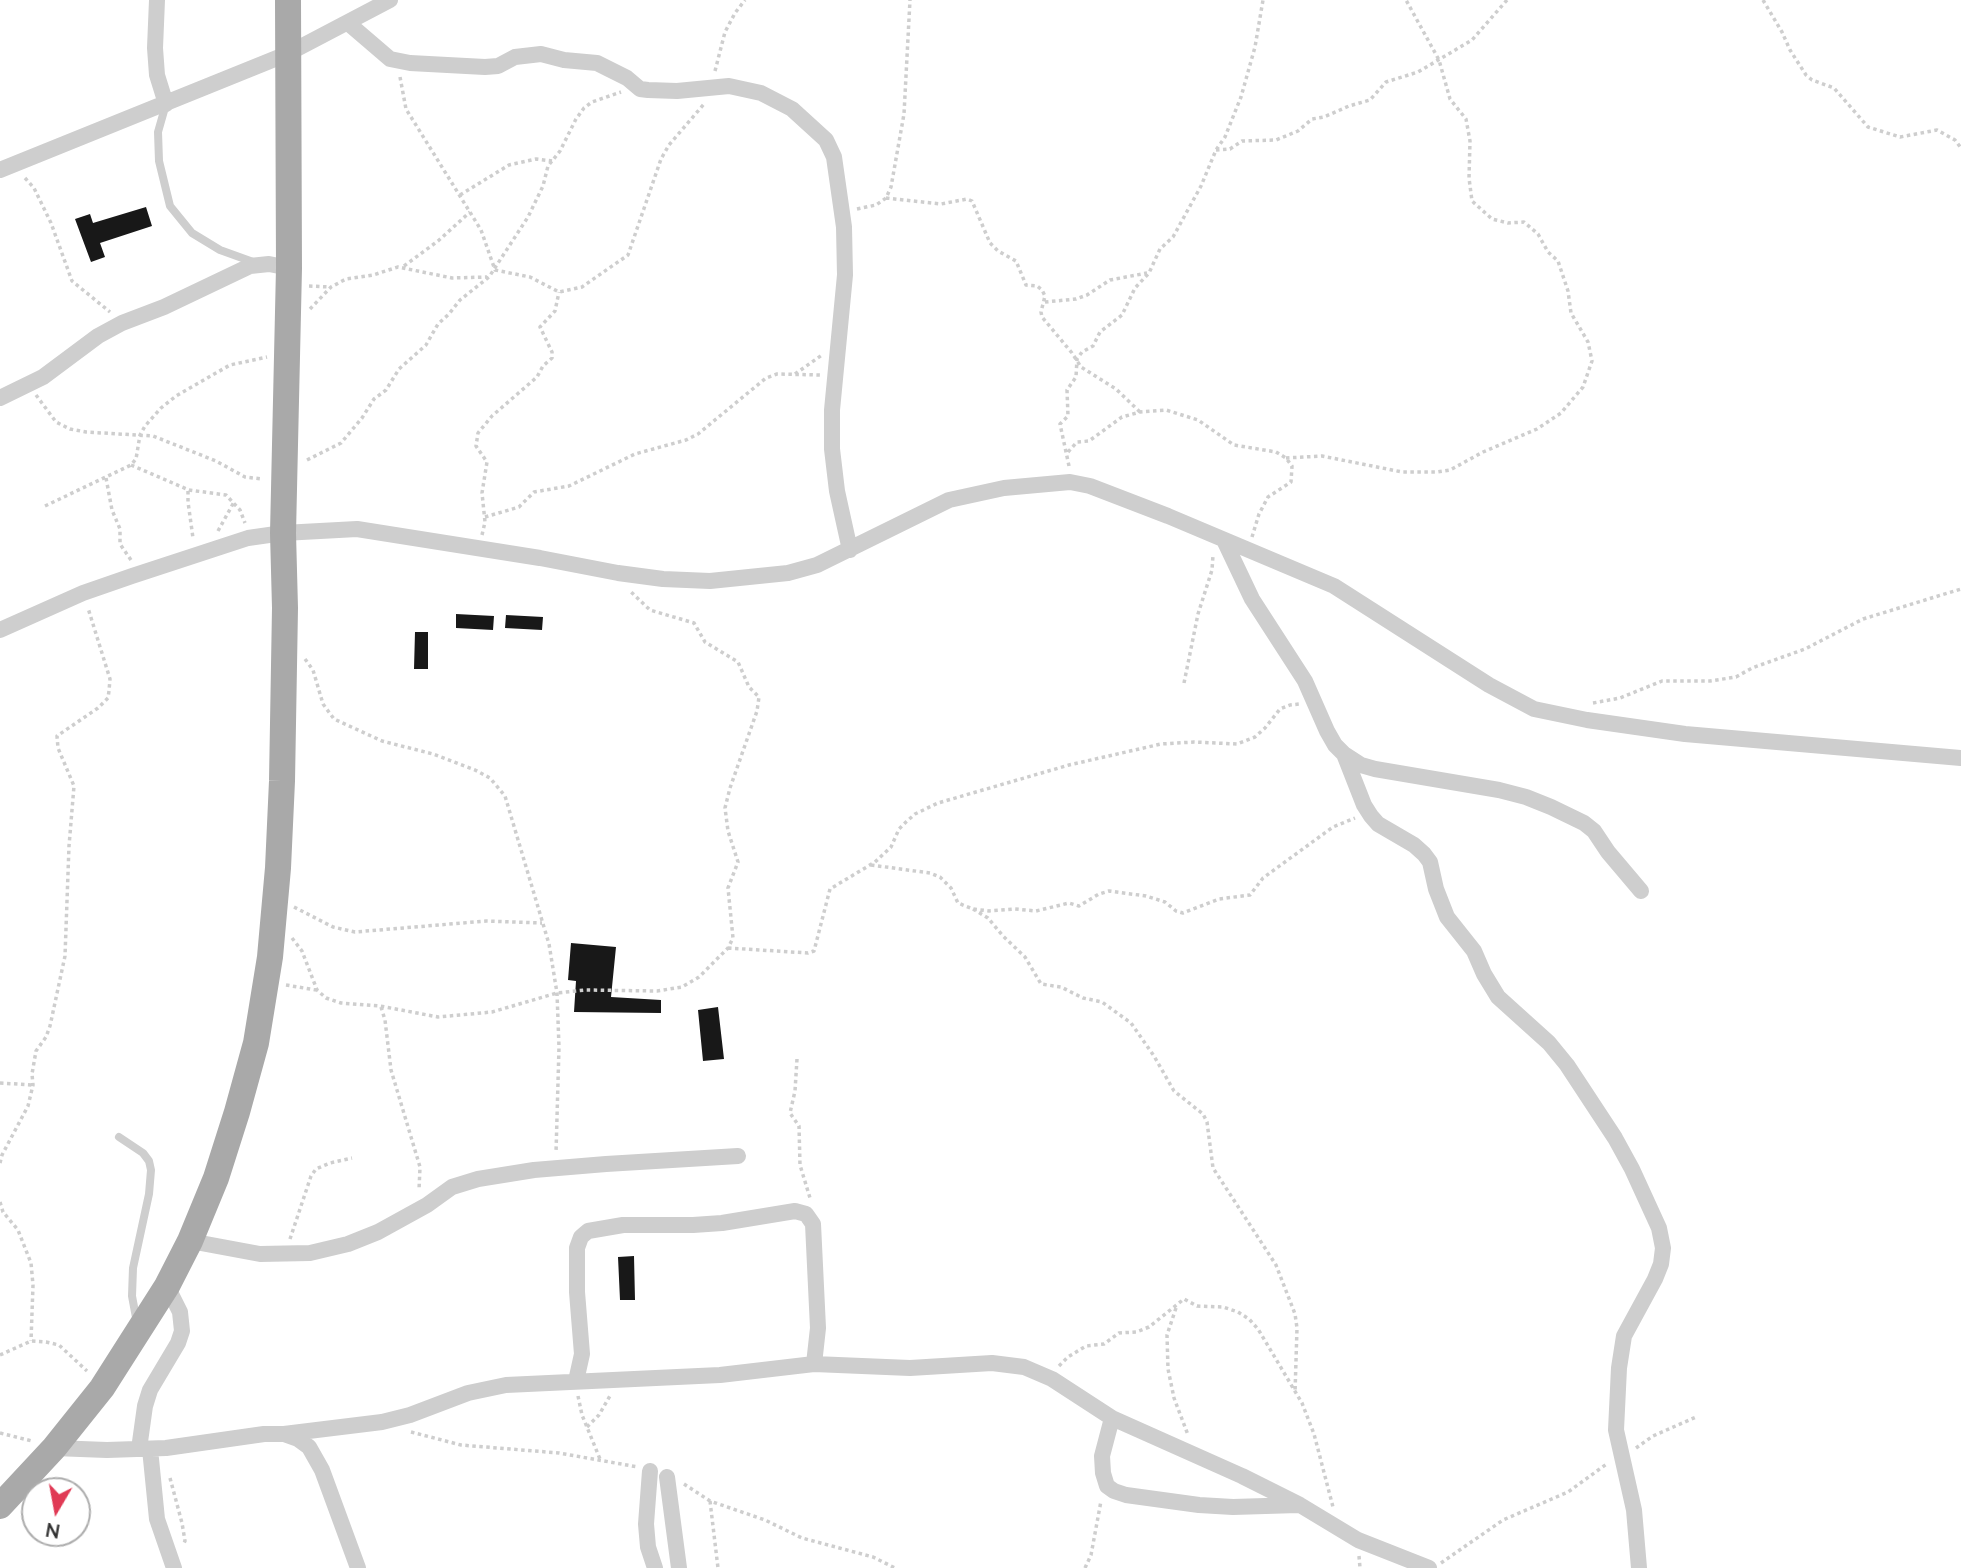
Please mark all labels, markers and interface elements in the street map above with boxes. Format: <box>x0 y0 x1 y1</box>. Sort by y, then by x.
north arrow <box>21 1477 91 1547</box>
text: N <box>44 1518 62 1544</box>

